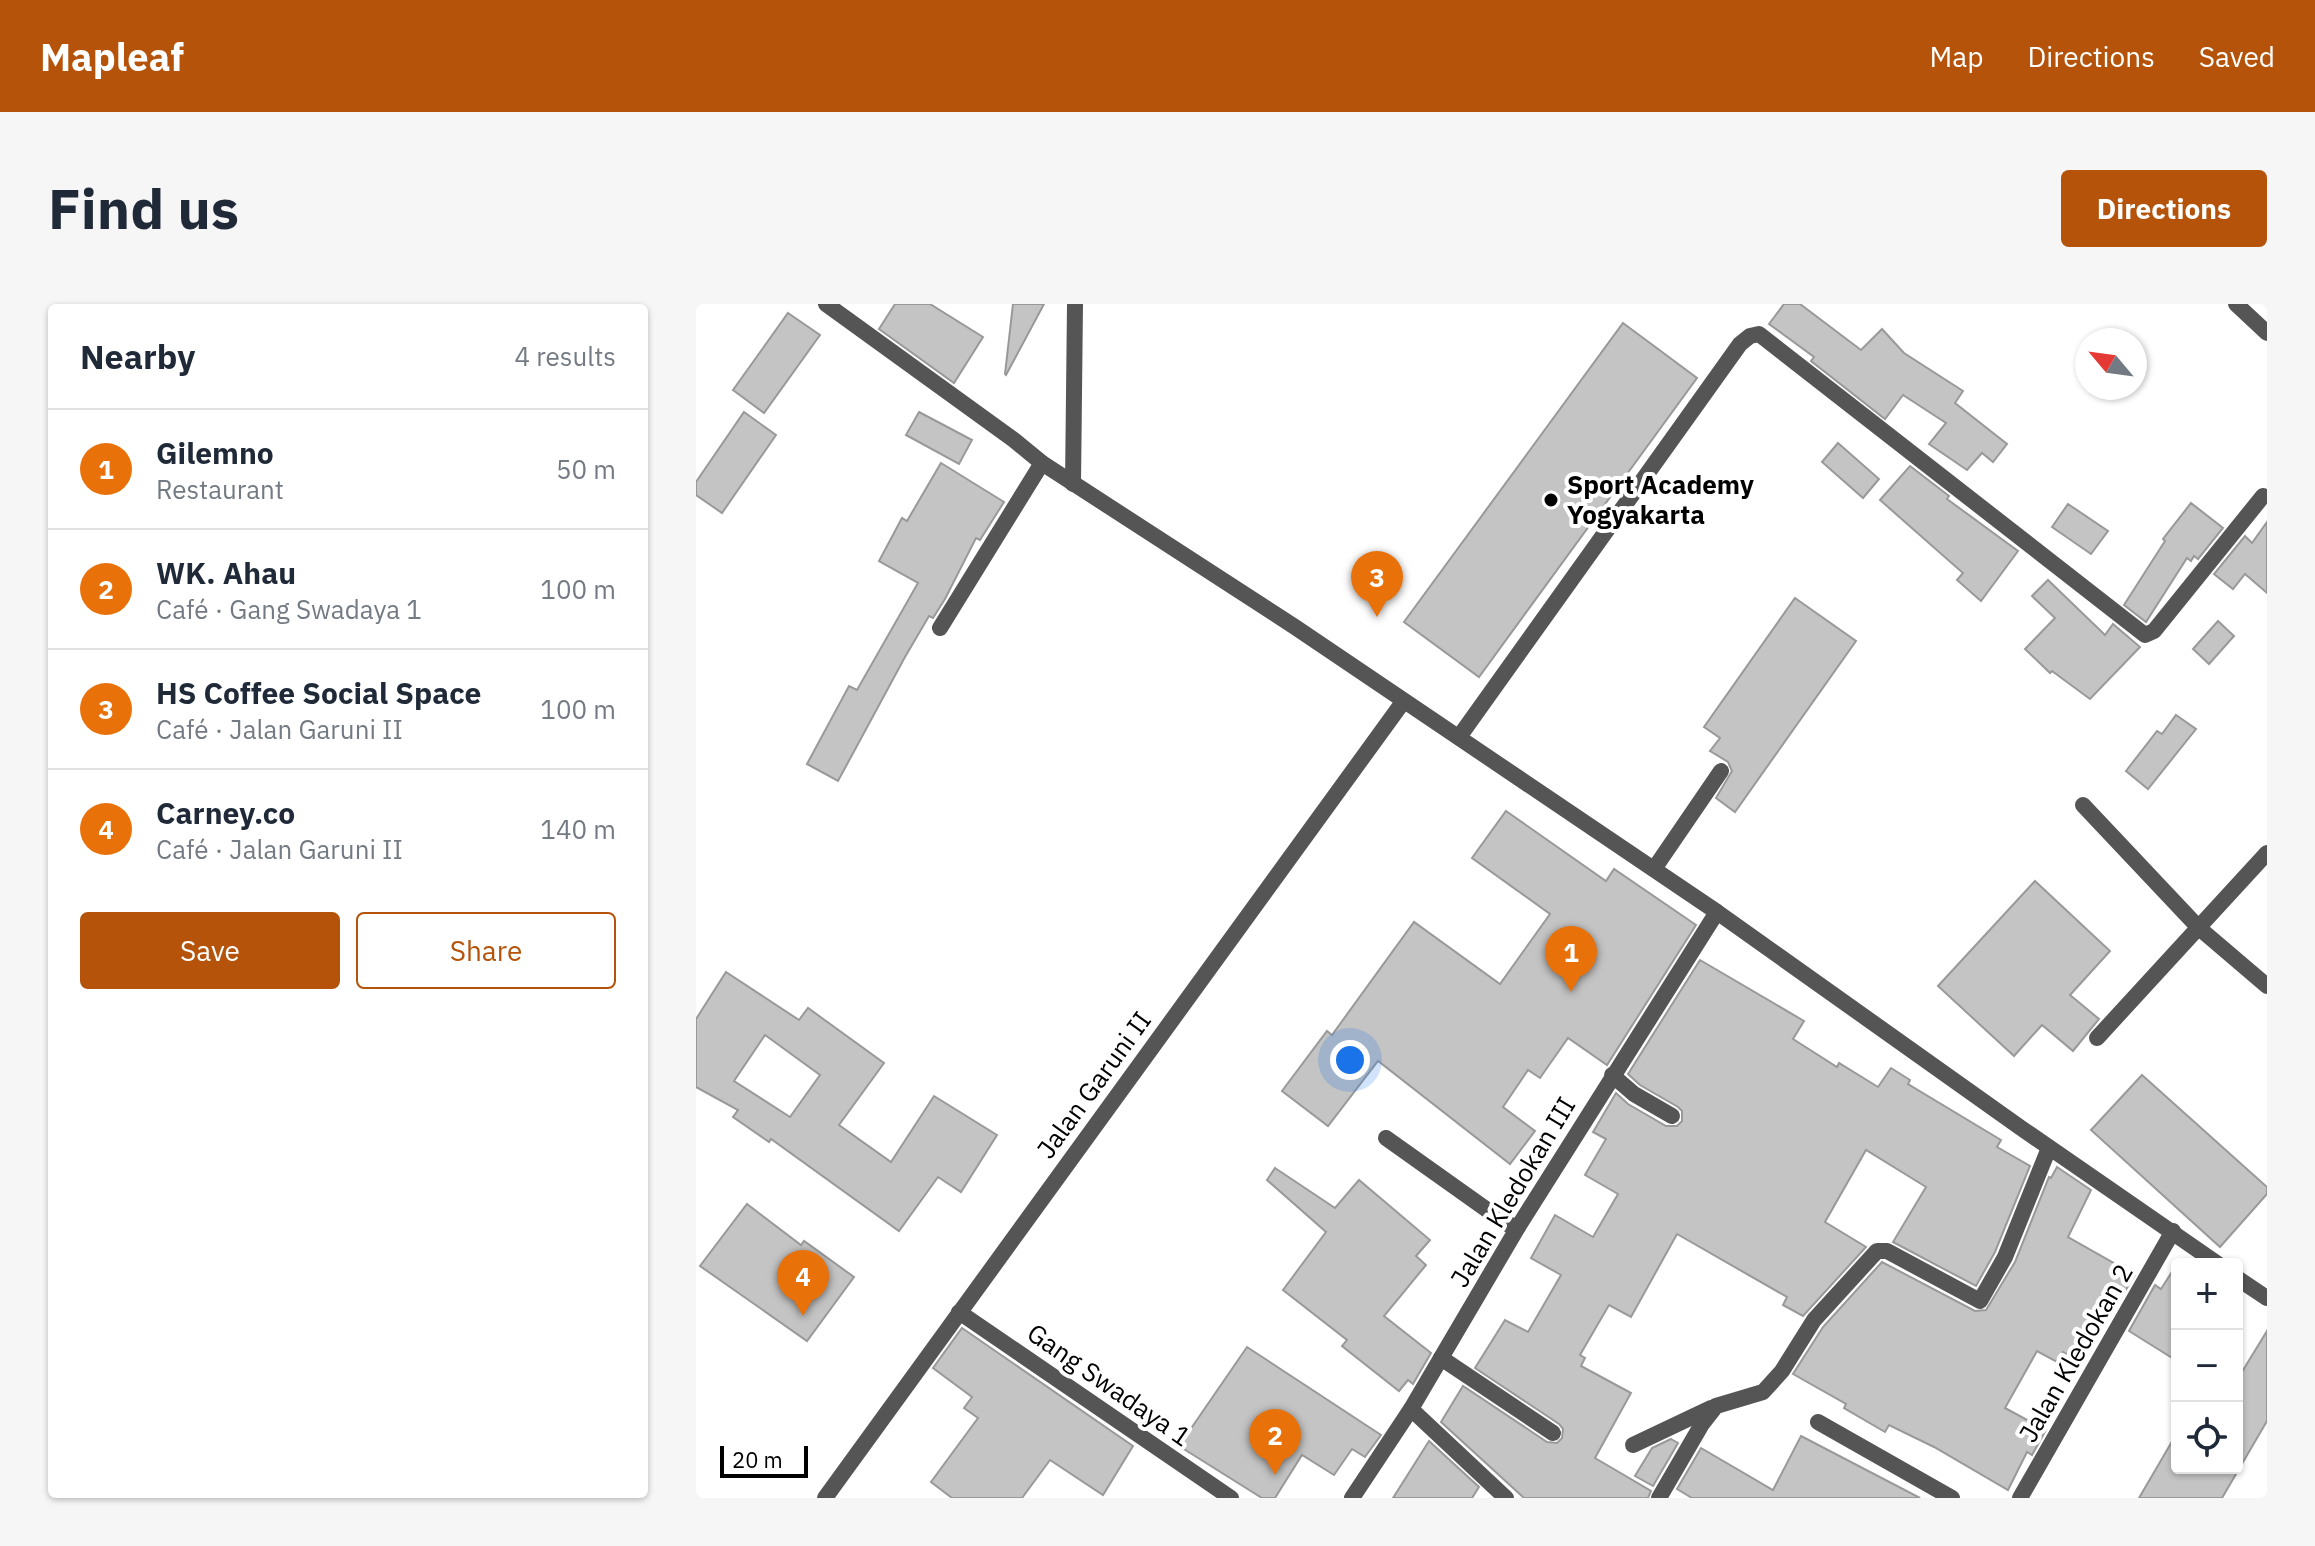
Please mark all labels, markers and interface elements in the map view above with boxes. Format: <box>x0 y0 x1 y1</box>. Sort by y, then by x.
text: Mapleaf <box>40 32 184 81</box>
text: Map <box>1929 38 1983 75</box>
text: Directions <box>2027 38 2155 75</box>
text: Saved <box>2199 38 2275 75</box>
button: Directions <box>2061 170 2267 247</box>
text: Find us <box>48 172 239 244</box>
north arrow <box>2075 328 2147 400</box>
text: Nearby <box>80 334 195 378</box>
text: 4 results <box>514 339 616 373</box>
text: Gilemno <box>156 433 274 472</box>
text: 1 <box>98 452 114 486</box>
text: 50 m <box>556 452 616 486</box>
place label: Sport Academy Yogyakarta <box>1567 467 1754 531</box>
text: Restaurant <box>156 472 284 506</box>
marker: Sport Academy Yogyakarta <box>1542 491 1560 509</box>
pin: 3 <box>1351 551 1403 617</box>
text: WK. Ahau <box>156 553 296 592</box>
text: 2 <box>98 572 114 606</box>
text: 100 m <box>540 572 616 606</box>
text: Café · Gang Swadaya 1 <box>156 592 422 626</box>
text: HS Coffee Social Space <box>156 673 481 712</box>
text: 3 <box>98 692 114 726</box>
text: 100 m <box>540 692 616 726</box>
text: Café · Jalan Garuni II <box>156 712 403 746</box>
text: Carney.co <box>156 793 295 832</box>
text: 4 <box>98 812 114 846</box>
text: 140 m <box>540 812 616 846</box>
text: Café · Jalan Garuni II <box>156 832 403 866</box>
button: Save <box>80 912 340 989</box>
button: Share <box>356 912 616 989</box>
pin: 1 <box>1545 926 1597 992</box>
street label: Jalan Garuni II <box>1028 1004 1158 1165</box>
your location <box>1330 1040 1370 1080</box>
street label: Jalan Kledokan III <box>1442 1090 1582 1293</box>
pin: 4 <box>777 1250 829 1316</box>
street label: Jalan Kledokan 2 <box>2010 1257 2140 1448</box>
map controls <box>2171 1258 2243 1474</box>
button: + <box>2171 1258 2243 1330</box>
street label: Gang Swadaya 1 <box>1021 1315 1198 1453</box>
button: − <box>2171 1330 2243 1402</box>
button: locate <box>2171 1402 2243 1474</box>
pin: 2 <box>1249 1409 1301 1475</box>
scale bar <box>720 1442 808 1478</box>
text: 20 m <box>732 1445 783 1474</box>

